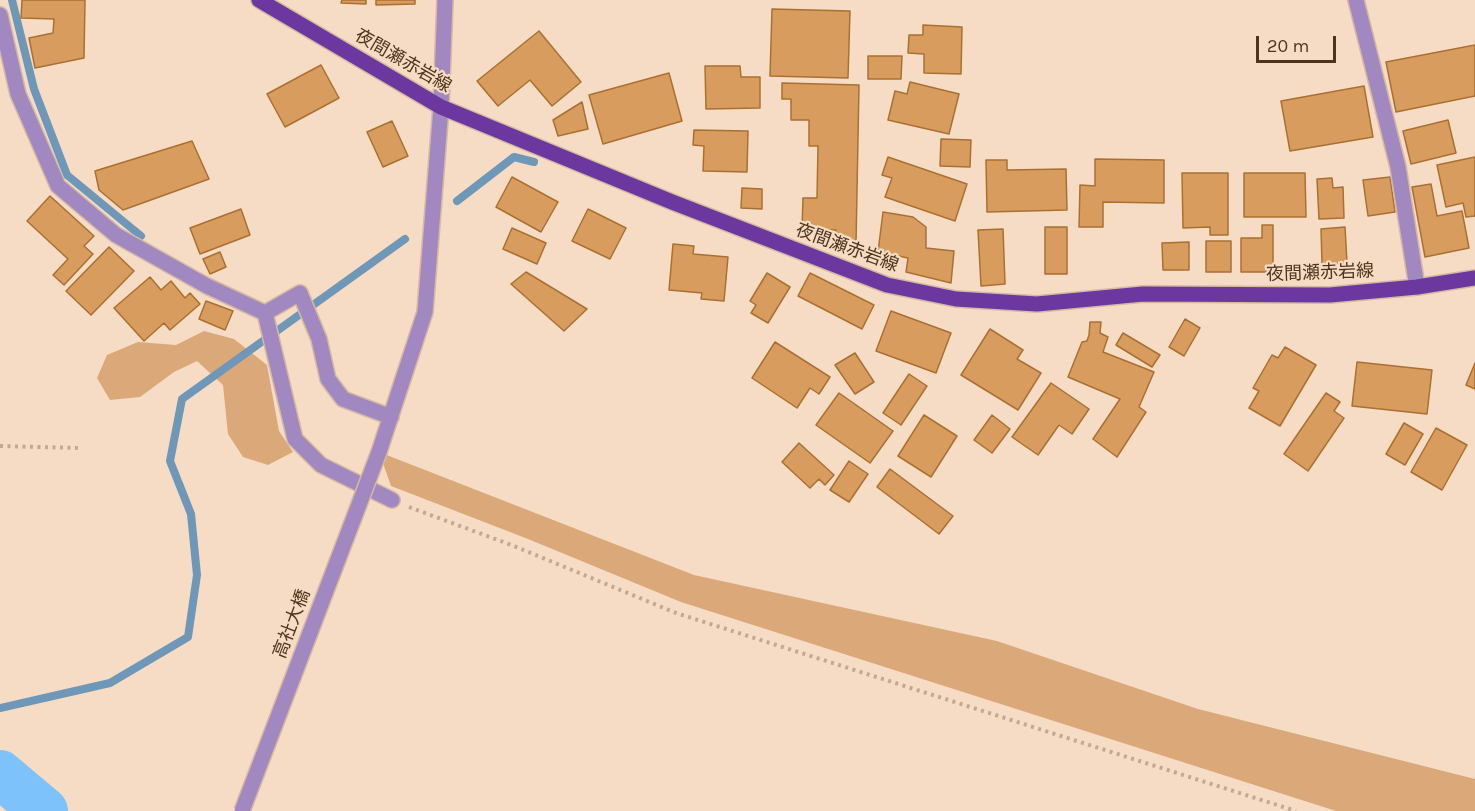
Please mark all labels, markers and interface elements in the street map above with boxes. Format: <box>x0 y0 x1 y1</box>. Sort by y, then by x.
scale bar <box>1259 24 1338 62</box>
street label: 夜間瀬赤岩線 <box>351 25 455 97</box>
text: 20 m <box>1267 35 1309 57</box>
street label: 夜間瀬赤岩線 <box>793 219 901 277</box>
street label: 夜間瀬赤岩線 <box>1266 260 1374 286</box>
street label: 高社大橋 <box>269 587 315 661</box>

